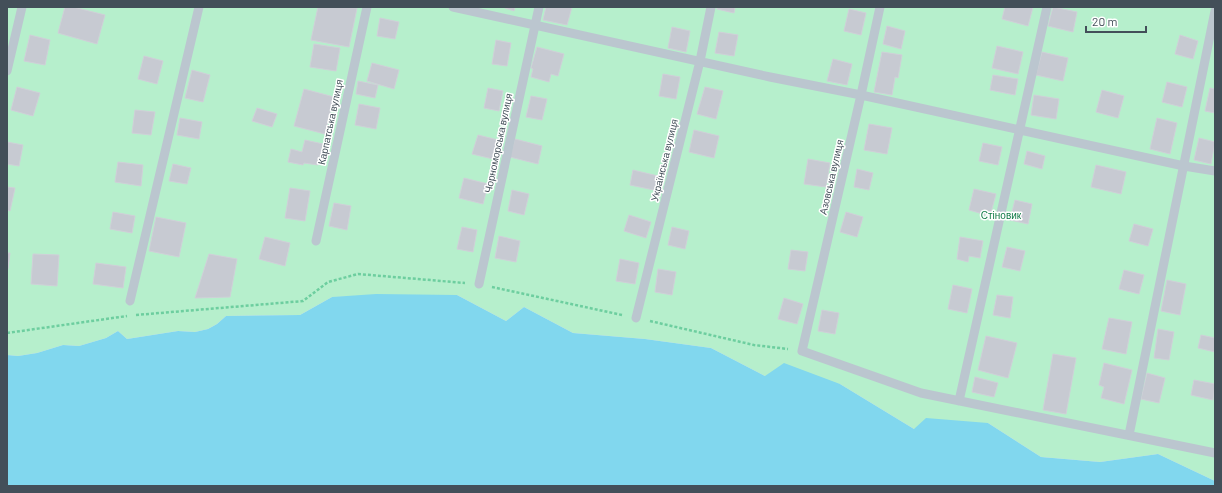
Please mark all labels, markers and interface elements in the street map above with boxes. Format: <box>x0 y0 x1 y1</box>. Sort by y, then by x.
scale bar <box>1086 8 1146 34</box>
text: 20 m <box>1092 14 1118 28</box>
street label: Карпатська вулиця <box>315 78 345 166</box>
street label: Чорноморська вулиця <box>482 92 514 194</box>
street label: Українська вулиця <box>648 118 680 202</box>
street label: Азовська вулиця <box>817 138 845 216</box>
park label: Стіновик <box>981 209 1022 221</box>

